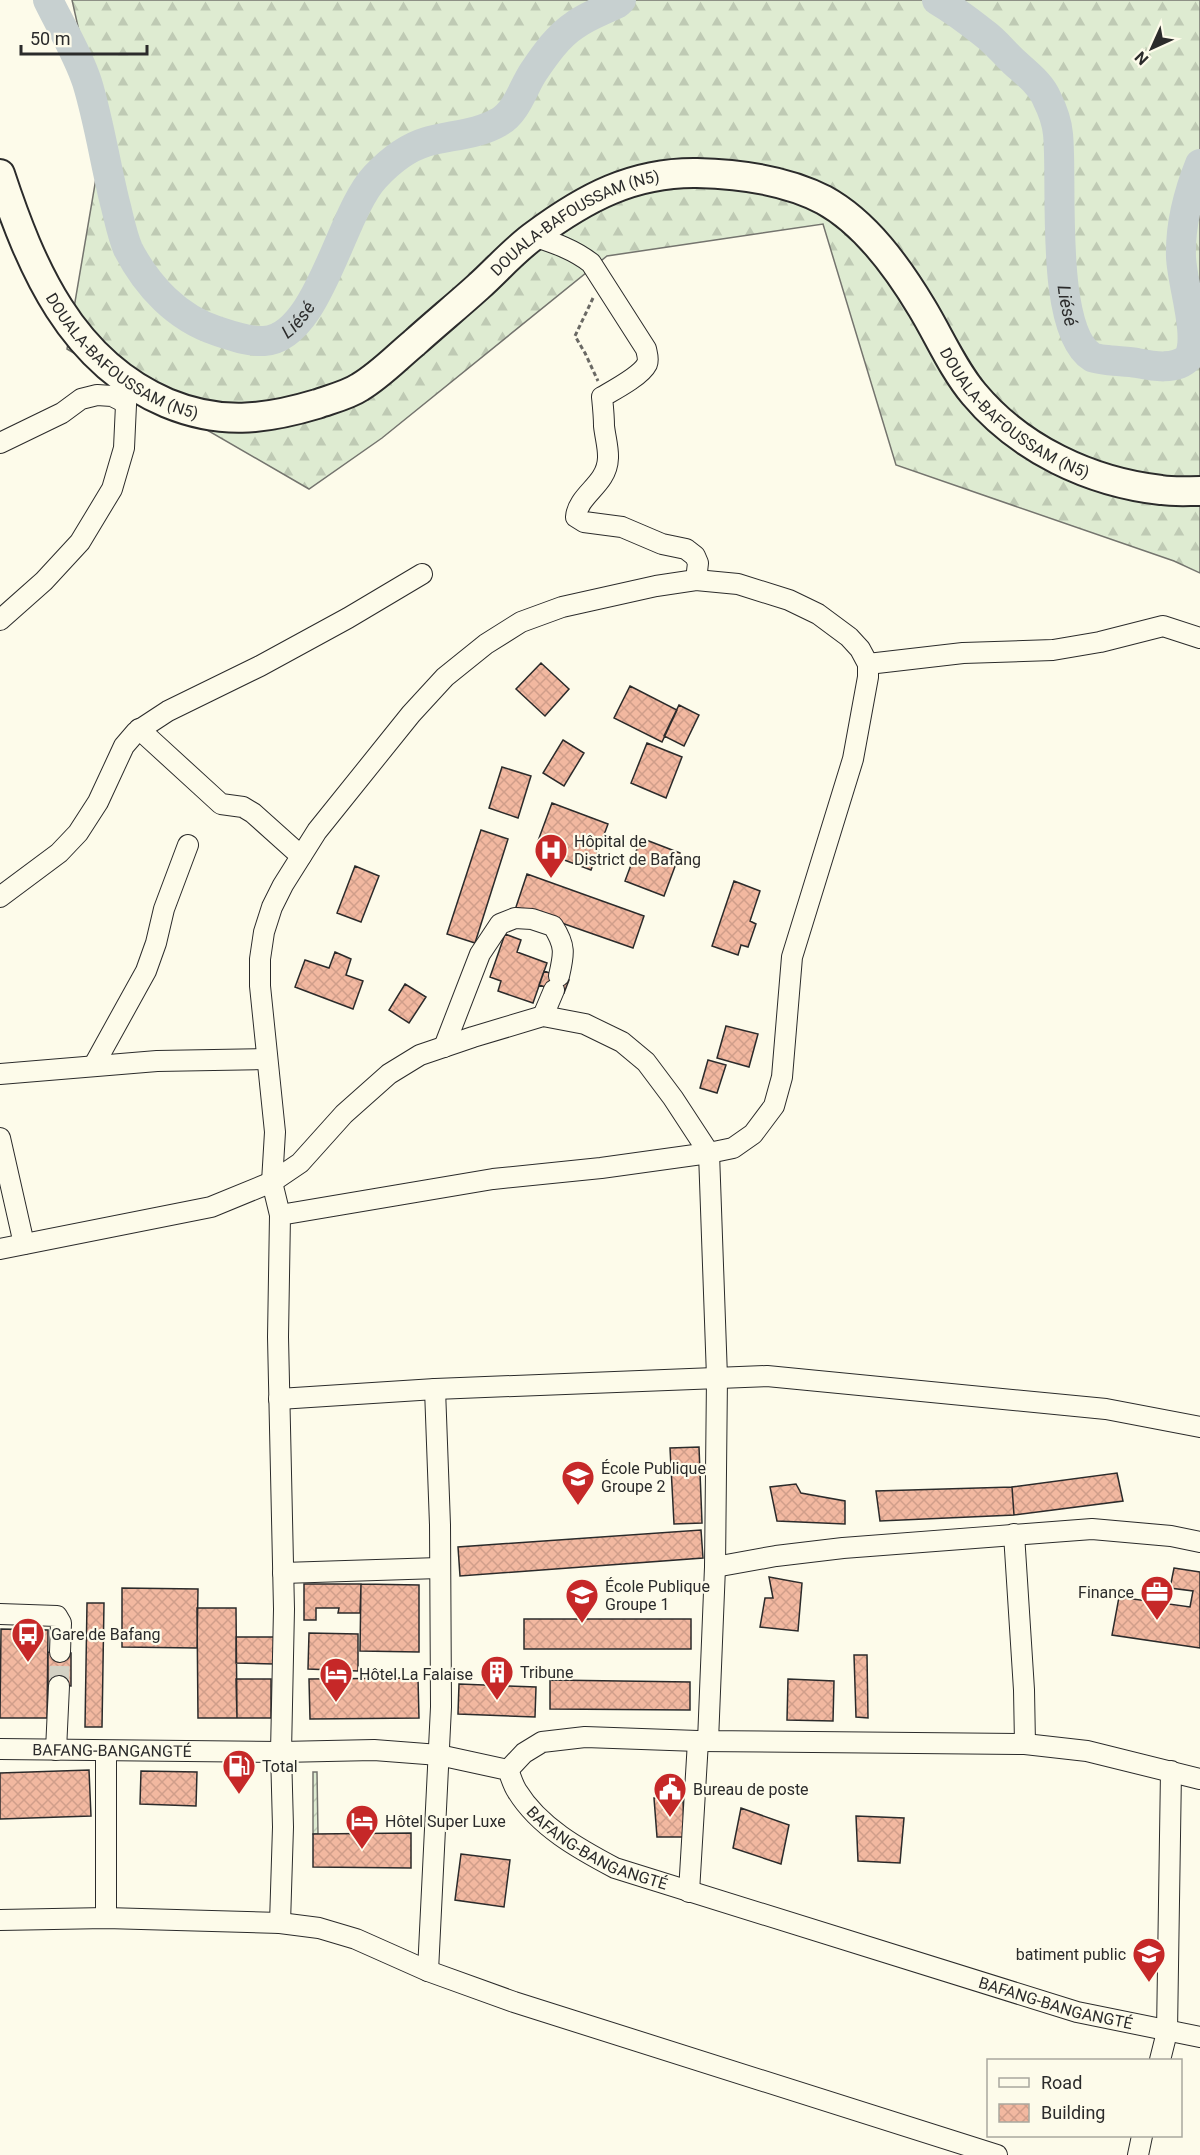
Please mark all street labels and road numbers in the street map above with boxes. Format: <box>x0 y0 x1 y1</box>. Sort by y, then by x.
street label: DOUALA-BAFOUSSAM (N5) <box>487 167 661 280</box>
street label: DOUALA-BAFOUSSAM (N5) <box>42 289 200 423</box>
street label: DOUALA-BAFOUSSAM (N5) <box>936 344 1092 482</box>
street label: BAFANG-BANGANGTÉ <box>32 1740 192 1761</box>
street label: BAFANG-BANGANGTÉ <box>523 1802 670 1894</box>
street label: BAFANG-BANGANGTÉ <box>976 1973 1134 2033</box>

